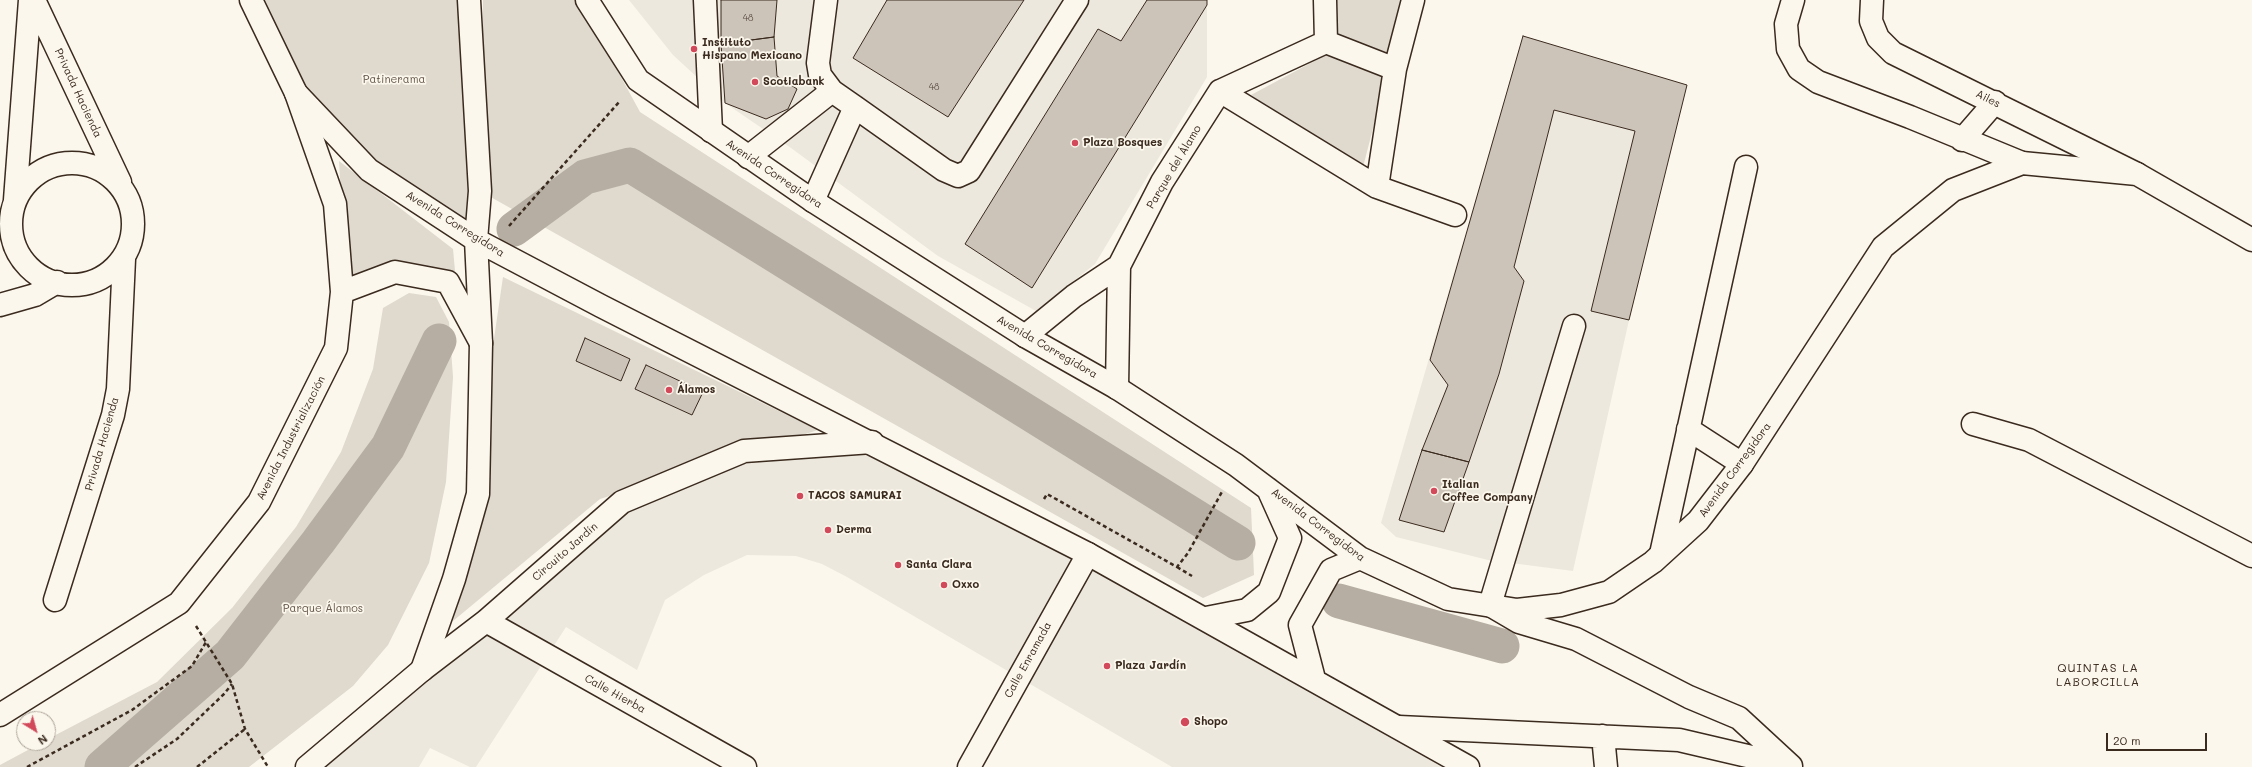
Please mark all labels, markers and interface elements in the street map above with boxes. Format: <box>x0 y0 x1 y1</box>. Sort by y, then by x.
house number: 48 <box>743 13 753 23</box>
place label: Instituto Hispano Mexicano <box>702 36 802 62</box>
marker: Instituto Hispano Mexicano <box>689 44 699 54</box>
street label: Privada Hacienda <box>52 46 104 140</box>
park label: Patinerama <box>363 73 425 87</box>
place label: Scotiabank <box>763 75 824 89</box>
marker: Scotiabank <box>750 77 760 87</box>
house number: 48 <box>929 82 939 92</box>
street label: Ailes <box>1973 87 2003 111</box>
street label: Parque del Álamo <box>1144 123 1204 211</box>
place label: Plaza Bosques <box>1083 136 1162 150</box>
street label: Avenida Corregidora <box>723 137 825 211</box>
marker: Plaza Bosques <box>1070 138 1080 148</box>
street label: Avenida Corregidora <box>403 188 507 260</box>
street label: Avenida Corregidora <box>994 313 1100 381</box>
street label: Avenida Industrialización <box>254 374 328 502</box>
place label: Álamos <box>677 383 715 397</box>
marker: Álamos <box>664 385 674 395</box>
street label: Privada Hacienda <box>82 396 122 492</box>
street label: Avenida Corregidora <box>1696 420 1774 520</box>
place label: Italian Coffee Company <box>1442 478 1533 504</box>
street label: Avenida Corregidora <box>1269 485 1367 565</box>
marker: Italian Coffee Company <box>1429 486 1439 496</box>
place label: TACOS SAMURAI <box>808 489 902 503</box>
marker: TACOS SAMURAI <box>795 491 805 501</box>
street label: Circuito Jardín <box>530 520 600 584</box>
place label: Derma <box>836 523 872 537</box>
marker: Derma <box>823 525 833 535</box>
place label: Santa Clara <box>906 558 972 572</box>
marker: Santa Clara <box>893 560 903 570</box>
place label: Oxxo <box>952 578 979 592</box>
marker: Oxxo <box>939 580 949 590</box>
park label: Parque Álamos <box>283 602 363 616</box>
street label: Calle Enramada <box>1002 620 1054 700</box>
place label: Plaza Jardín <box>1115 659 1186 673</box>
marker: Plaza Jardín <box>1102 661 1112 671</box>
district label: QUINTAS LA LABORCILLA <box>2056 661 2140 689</box>
street label: Calle Hierba <box>582 672 648 716</box>
north arrow <box>16 711 56 751</box>
place label: Shopo <box>1194 715 1228 729</box>
marker: Shopo <box>1179 716 1191 728</box>
scale bar <box>2108 725 2209 751</box>
text: N <box>35 732 51 749</box>
text: 20 m <box>2113 732 2141 748</box>

